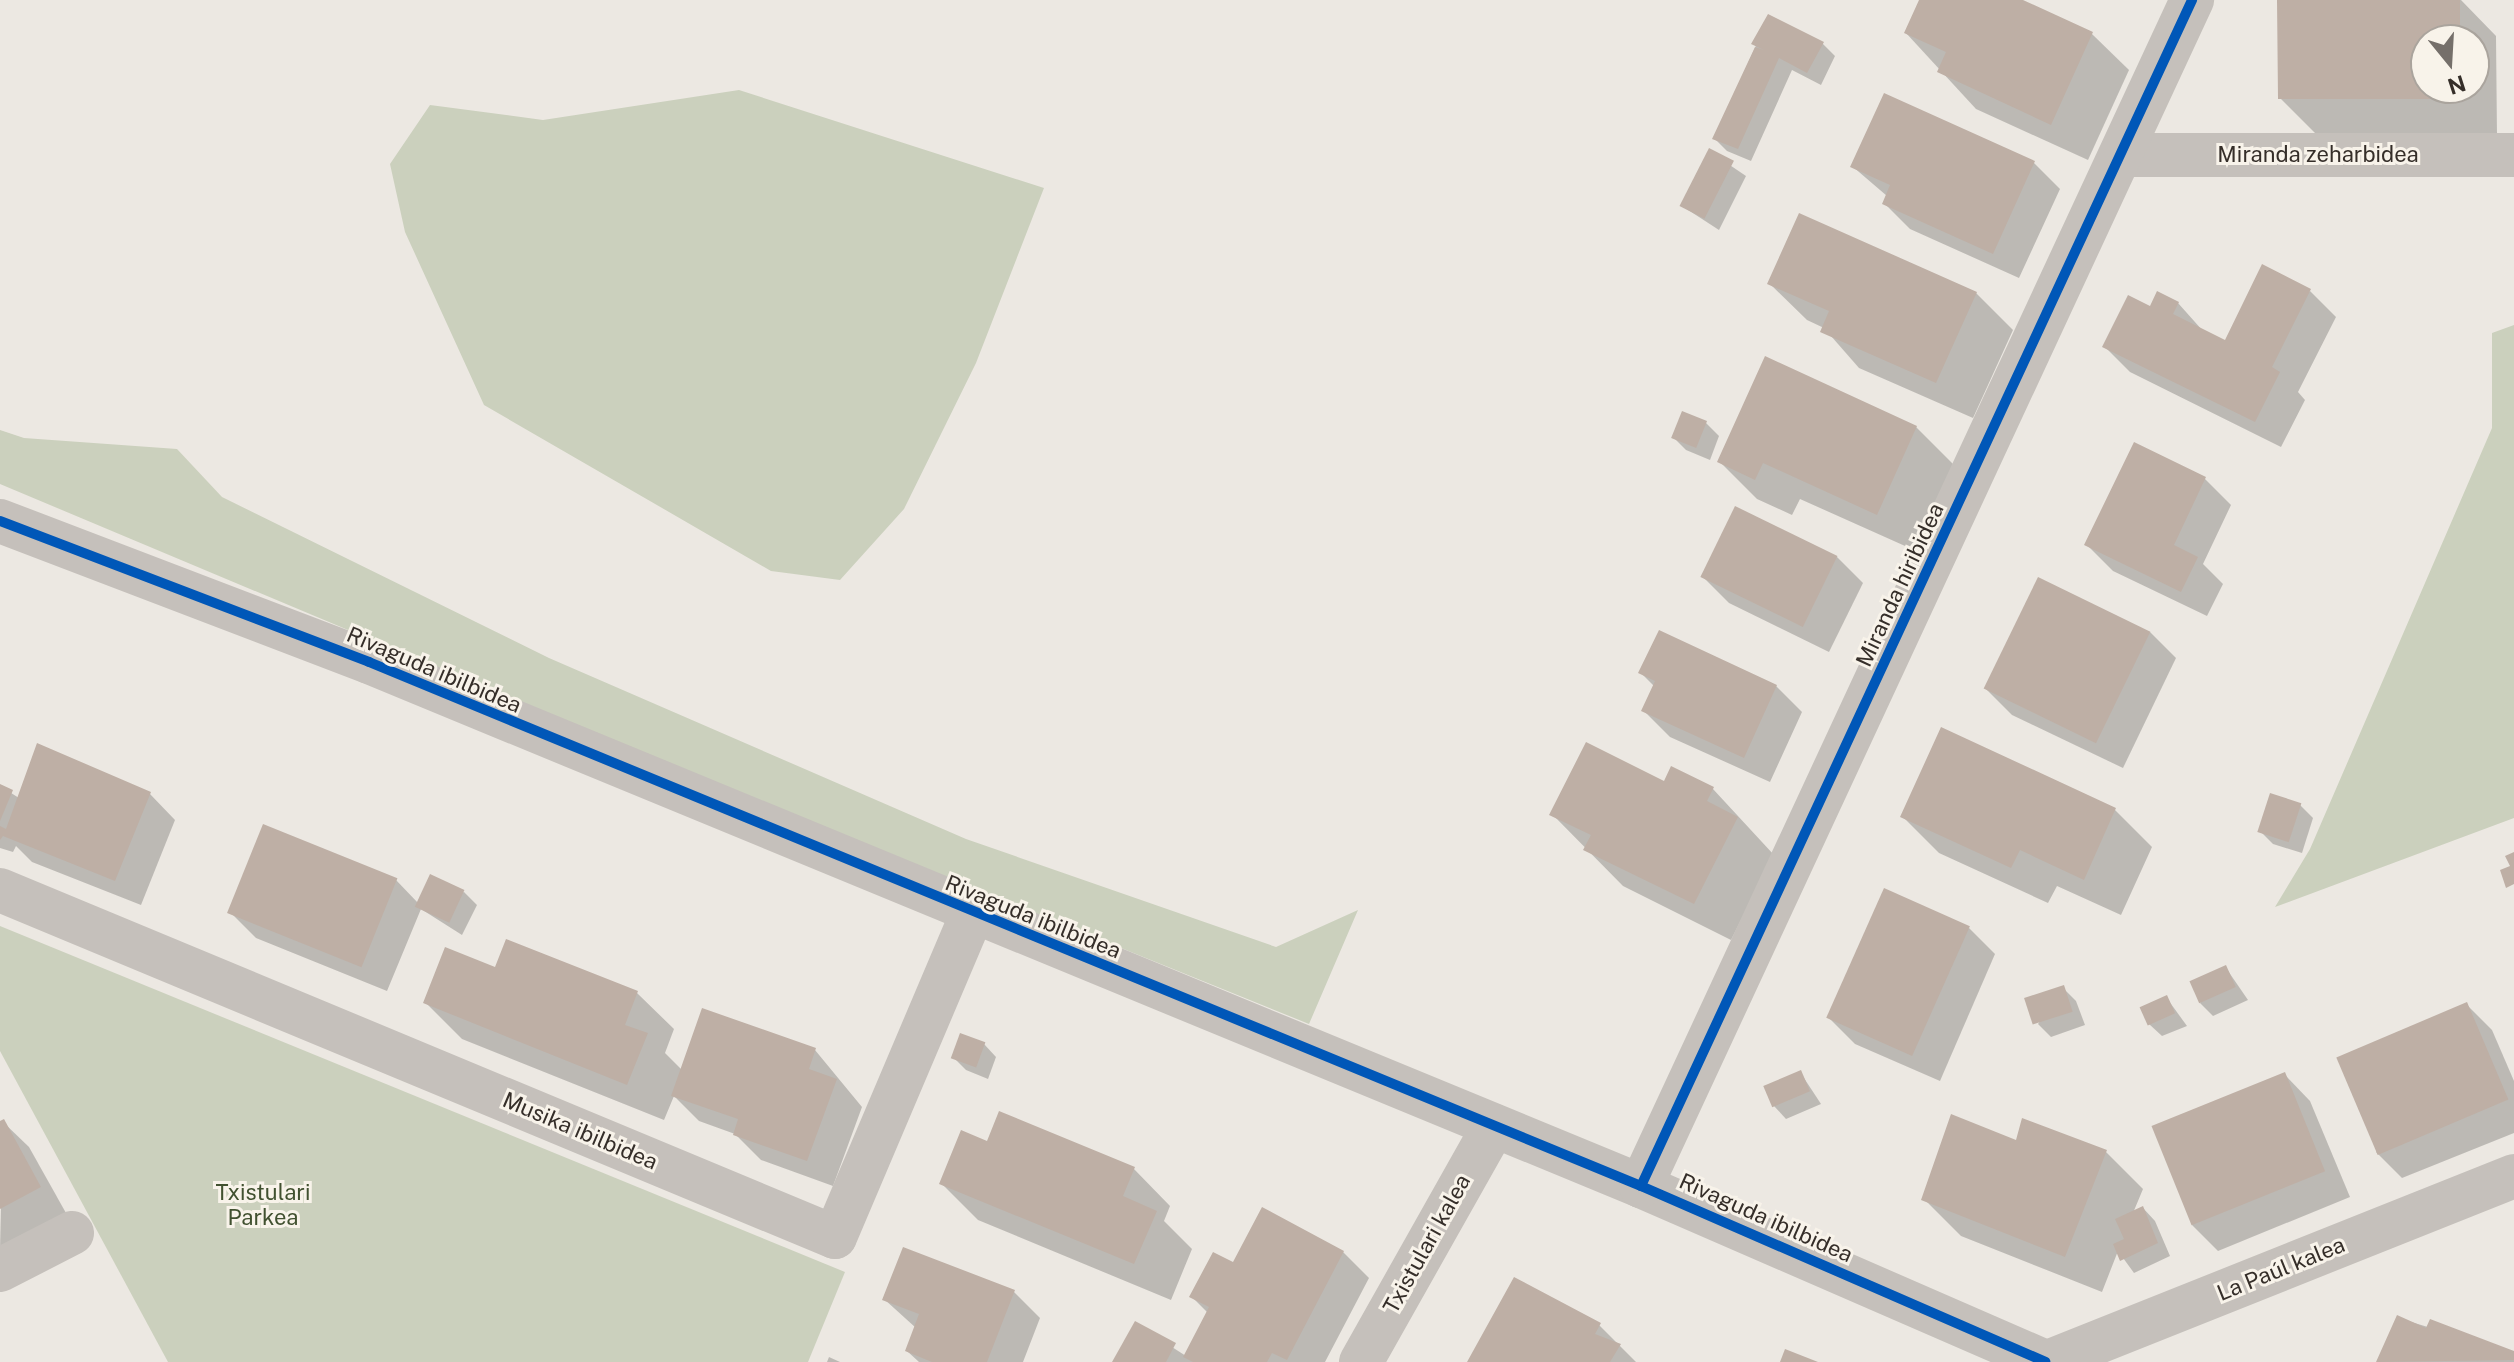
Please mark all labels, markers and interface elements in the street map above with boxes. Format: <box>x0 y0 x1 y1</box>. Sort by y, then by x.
north arrow <box>2410 24 2490 104</box>
text: N <box>2445 70 2469 100</box>
street label: Miranda zeharbidea <box>2217 142 2419 168</box>
street label: Miranda hiribidea <box>1851 499 1949 671</box>
street label: Rivaguda ibilbidea <box>343 621 525 719</box>
street label: Rivaguda ibilbidea <box>941 870 1125 964</box>
street label: Musika ibilbidea <box>499 1087 661 1175</box>
street label: Rivaguda ibilbidea <box>1675 1168 1857 1268</box>
street label: Txistulari kalea <box>1378 1170 1476 1318</box>
park label: Txistulari Parkea <box>216 1179 310 1230</box>
street label: La Paúl kalea <box>2213 1231 2349 1307</box>

